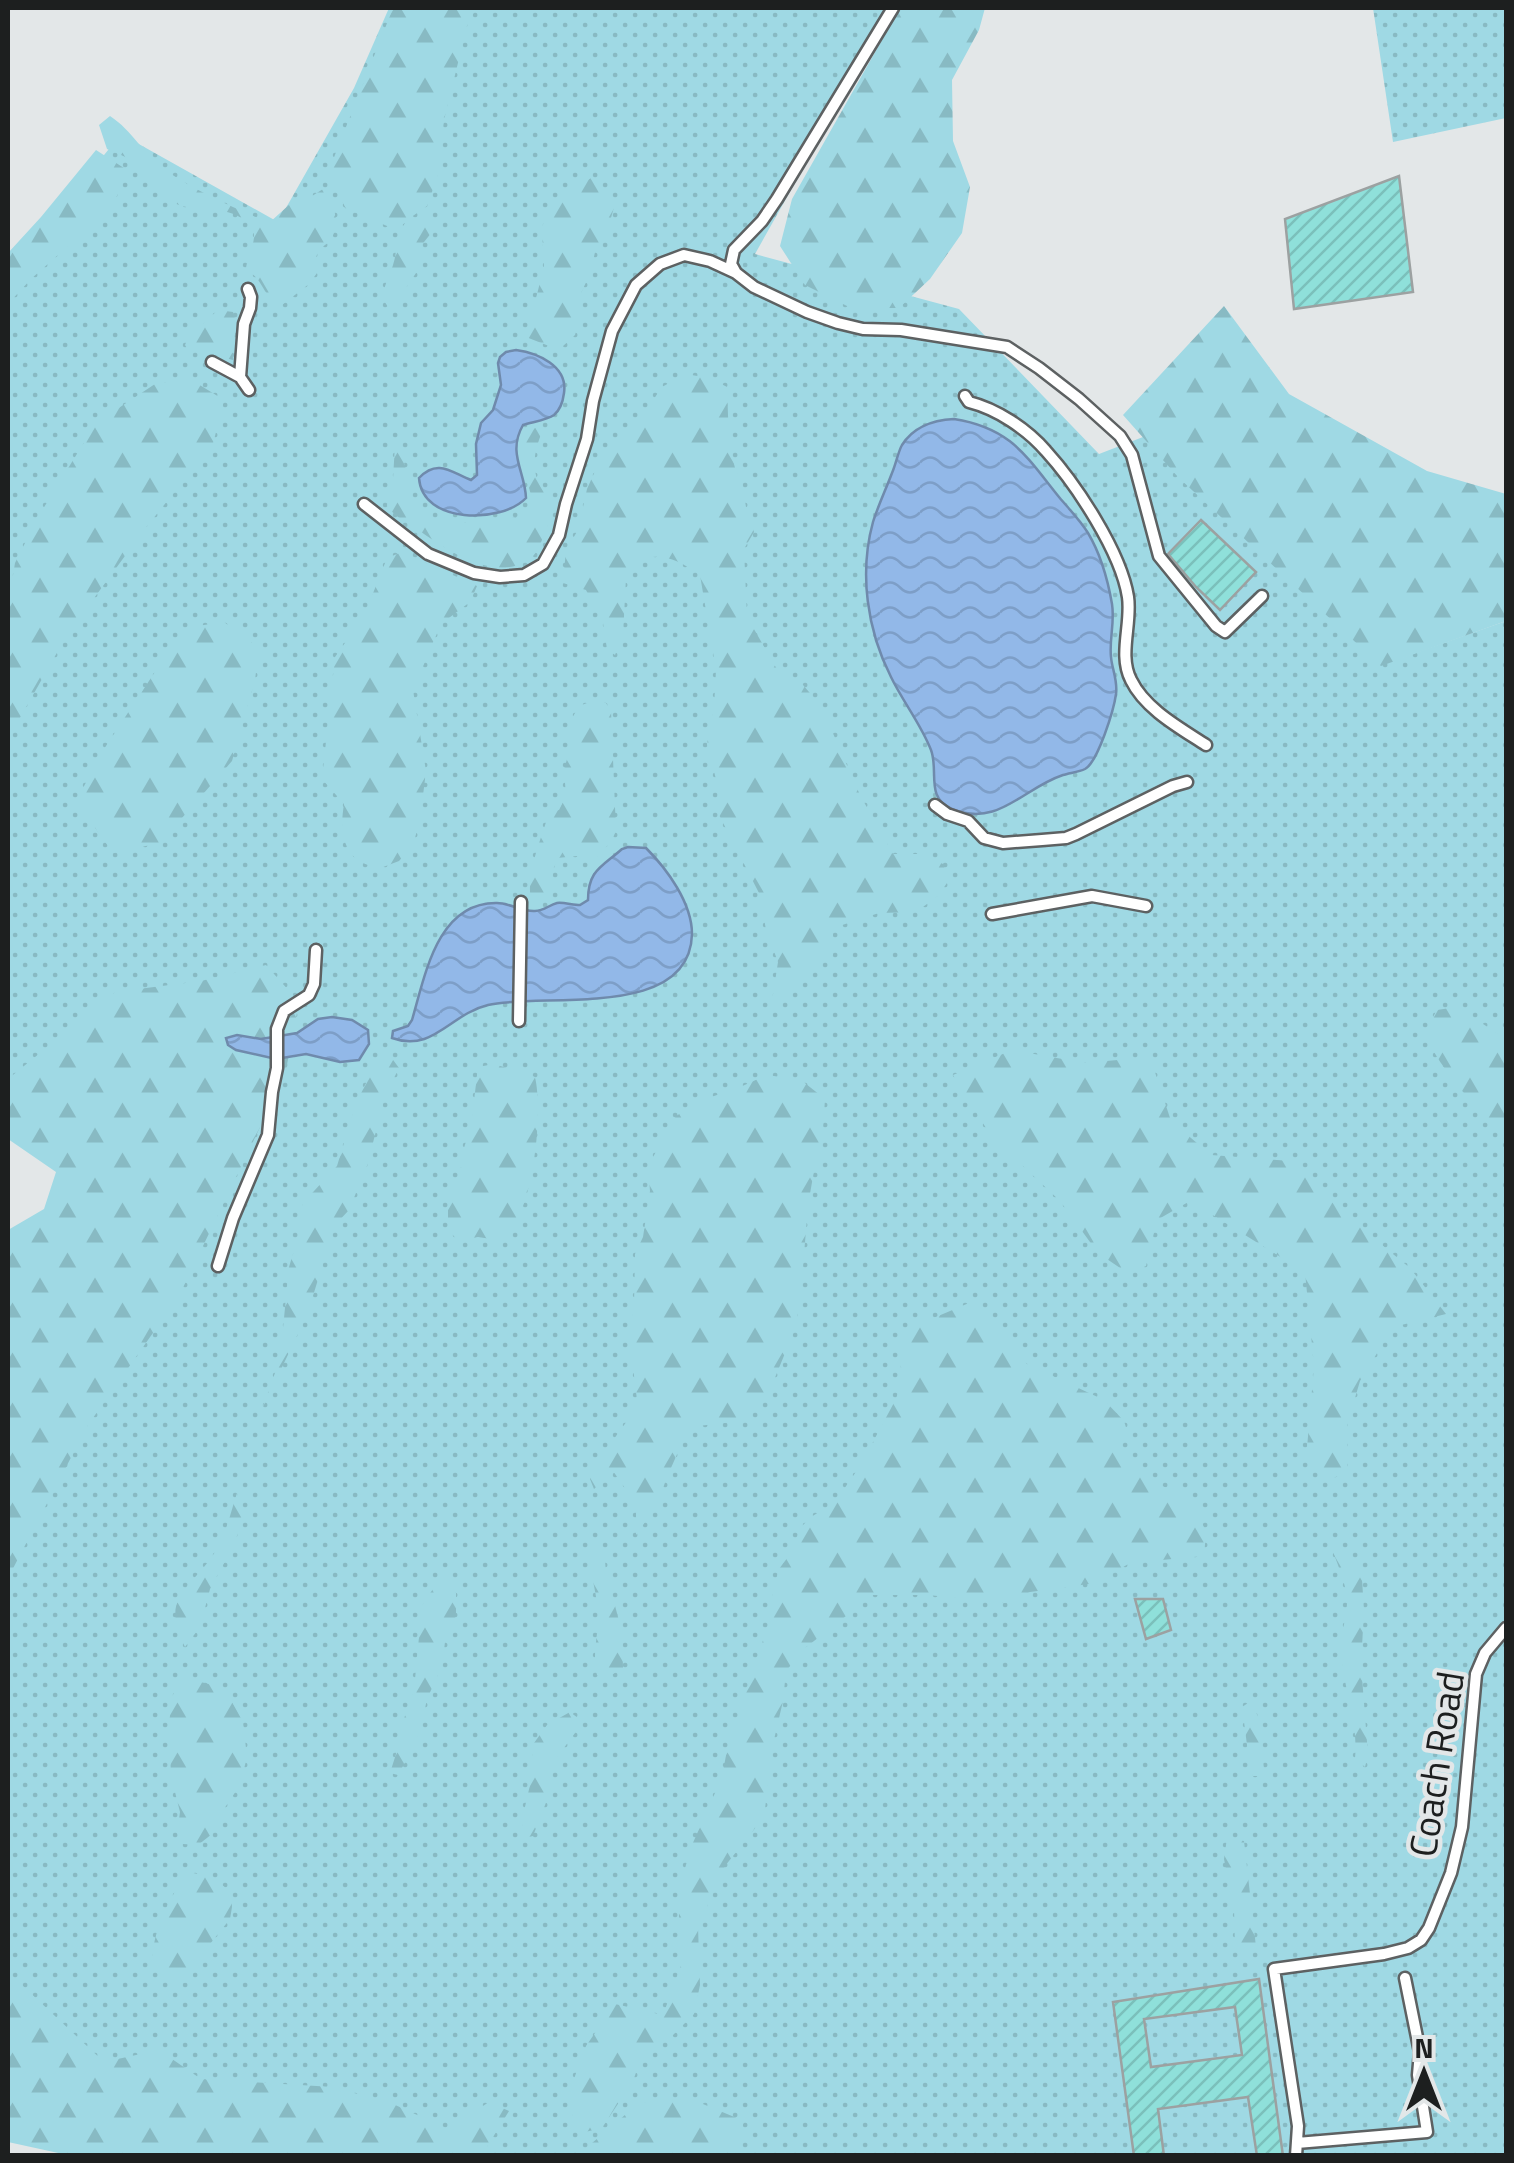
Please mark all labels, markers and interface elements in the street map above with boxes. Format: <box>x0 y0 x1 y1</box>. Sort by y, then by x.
street label: Coach Road <box>1393 1667 1479 1861</box>
north arrow <box>1374 2023 1474 2123</box>
text: N <box>1414 2026 1434 2069</box>

